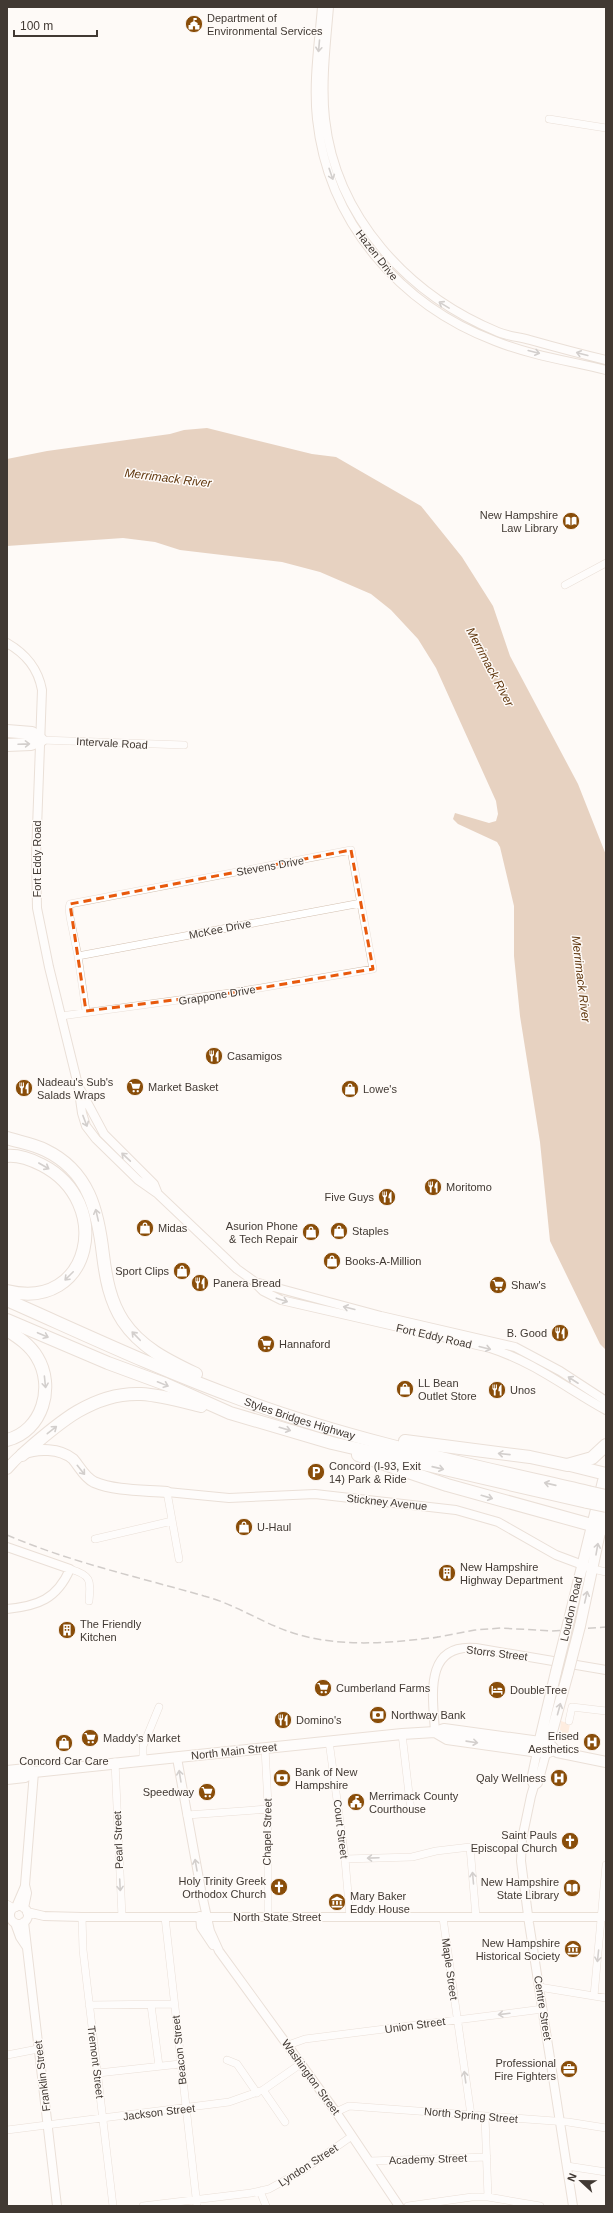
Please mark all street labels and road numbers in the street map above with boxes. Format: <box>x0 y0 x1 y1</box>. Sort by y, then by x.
street label: Hazen Drive <box>354 227 400 283</box>
street label: Intervale Road <box>76 735 148 751</box>
street label: Fort Eddy Road <box>31 820 43 898</box>
street label: Stevens Drive <box>235 854 305 878</box>
street label: McKee Drive <box>188 917 252 941</box>
street label: Grappone Drive <box>178 983 256 1007</box>
street label: Fort Eddy Road <box>395 1321 473 1351</box>
street label: Styles Bridges Highway <box>243 1395 357 1442</box>
street label: Stickney Avenue <box>346 1492 428 1512</box>
street label: Loudon Road <box>558 1575 584 1643</box>
street label: Storrs Street <box>466 1643 528 1663</box>
street label: North Main Street <box>191 1741 277 1761</box>
street label: Chapel Street <box>260 1798 274 1866</box>
street label: Court Street <box>331 1799 351 1859</box>
street label: Pearl Street <box>111 1811 125 1869</box>
street label: North State Street <box>233 1911 321 1923</box>
street label: Maple Street <box>440 1937 460 2001</box>
street label: Centre Street <box>532 1975 554 2041</box>
street label: Beacon Street <box>169 2015 189 2085</box>
street label: Union Street <box>384 2015 446 2035</box>
street label: Tremont Street <box>86 2025 106 2099</box>
street label: Washington Street <box>280 2037 342 2117</box>
street label: Franklin Street <box>32 2040 52 2112</box>
street label: Jackson Street <box>122 2102 196 2122</box>
street label: North Spring Street <box>424 2105 518 2125</box>
street label: Lyndon Street <box>276 2141 340 2189</box>
street label: Academy Street <box>389 2152 467 2166</box>

